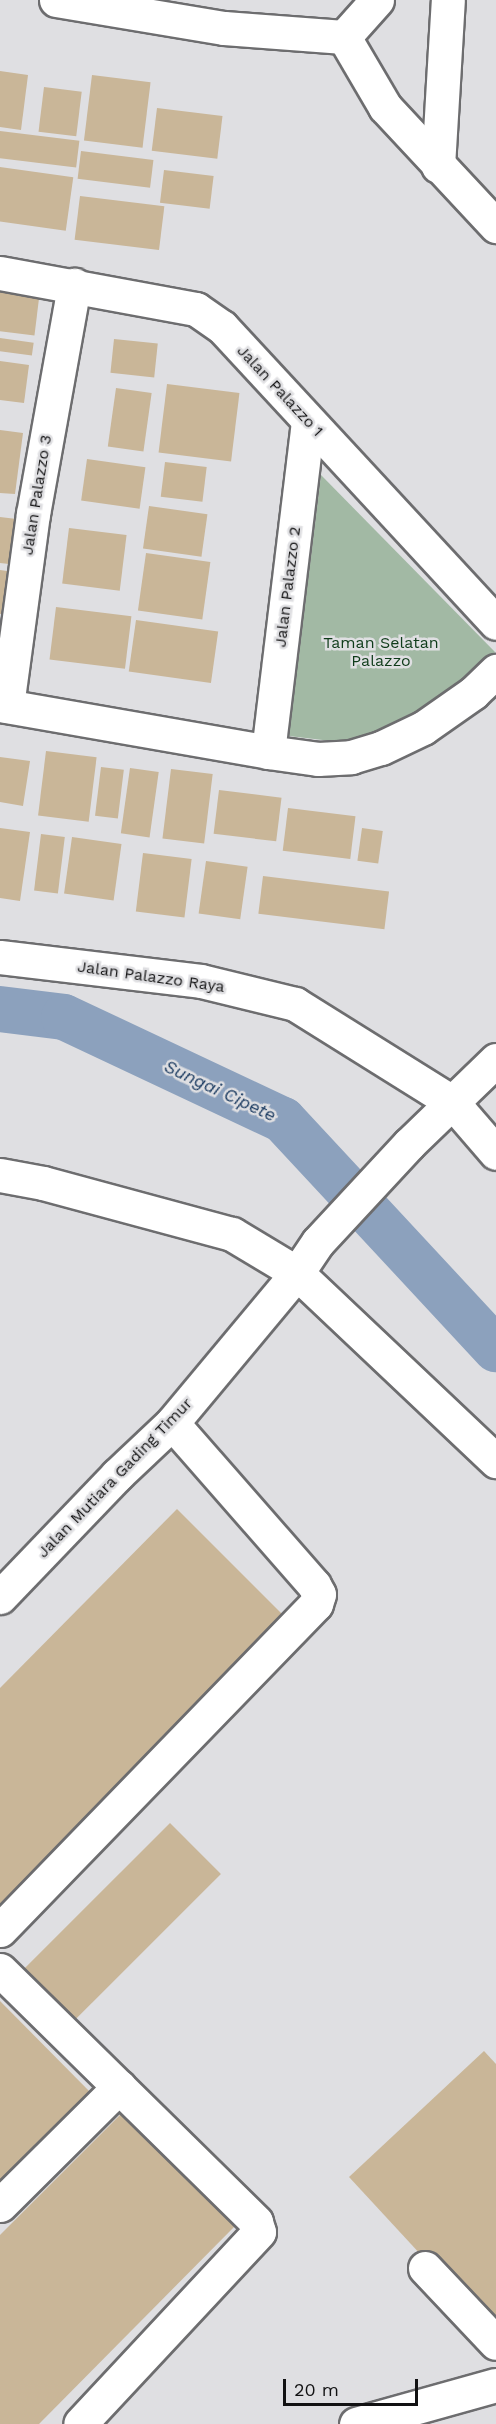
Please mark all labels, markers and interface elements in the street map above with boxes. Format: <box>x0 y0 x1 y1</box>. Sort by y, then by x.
street label: Jalan Palazzo 1 <box>233 341 327 441</box>
street label: Jalan Palazzo 3 <box>18 434 56 556</box>
street label: Jalan Palazzo 2 <box>271 526 305 648</box>
park label: Taman Selatan Palazzo <box>323 633 439 671</box>
street label: Jalan Palazzo Raya <box>76 957 226 997</box>
water label: Sungai Cipete <box>161 1056 279 1126</box>
street label: Jalan Mutiara Gading Timur <box>33 1394 197 1562</box>
scale bar <box>286 2367 421 2405</box>
text: 20 m <box>294 2379 339 2400</box>

